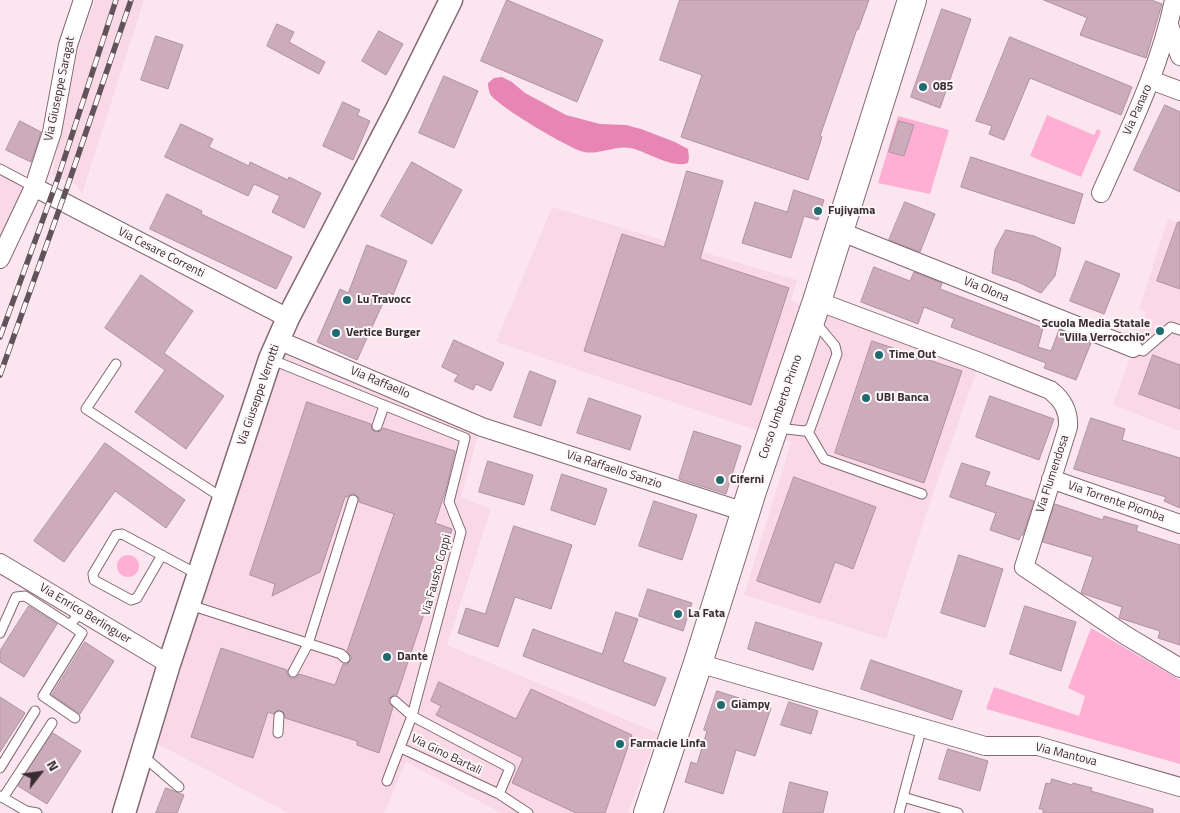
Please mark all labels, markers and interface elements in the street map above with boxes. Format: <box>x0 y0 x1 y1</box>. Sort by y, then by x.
street label: Via Giuseppe Saragat <box>42 35 78 143</box>
place label: 085 <box>933 80 953 94</box>
marker: 085 <box>917 81 929 93</box>
street label: Via Panaro <box>1120 82 1156 138</box>
place label: Fujiyama <box>828 204 875 218</box>
marker: Fujiyama <box>812 205 824 217</box>
street label: Via Cesare Correnti <box>115 225 207 281</box>
street label: Via Olona <box>961 274 1011 306</box>
place label: Lu Travocc <box>357 293 411 307</box>
marker: Lu Travocc <box>341 294 353 306</box>
place label: Scuola Media Statale "Villa Verrocchio" <box>1041 317 1150 345</box>
marker: Scuola Media Statale "Villa Verrocchio" <box>1154 325 1166 337</box>
place label: Vertice Burger <box>346 326 420 340</box>
marker: Vertice Burger <box>330 327 342 339</box>
street label: Via Giuseppe Verrotti <box>235 343 283 447</box>
place label: Time Out <box>889 348 936 362</box>
marker: Time Out <box>873 349 885 361</box>
street label: Corso Umberto Primo <box>756 353 806 461</box>
street label: Via Raffaello <box>348 364 412 402</box>
place label: UBI Banca <box>876 391 929 405</box>
marker: UBI Banca <box>860 392 872 404</box>
street label: Via Flumendosa <box>1034 433 1072 515</box>
street label: Via Raffaello Sanzio <box>564 448 664 492</box>
place label: Ciferni <box>730 473 764 487</box>
marker: Ciferni <box>714 474 726 486</box>
street label: Via Torrente Piomba <box>1066 479 1166 525</box>
street label: Via Fausto Coppi <box>419 533 455 617</box>
street label: Via Enrico Berlinguer <box>37 581 133 647</box>
place label: La Fata <box>688 607 725 621</box>
marker: La Fata <box>672 608 684 620</box>
place label: Dante <box>397 650 428 664</box>
marker: Dante <box>381 651 393 663</box>
place label: Giampy <box>731 698 770 712</box>
marker: Giampy <box>715 699 727 711</box>
street label: Via Gino Bartali <box>408 732 484 778</box>
place label: Farmacie Linfa <box>630 737 706 751</box>
marker: Farmacie Linfa <box>614 738 626 750</box>
street label: Via Mantova <box>1034 740 1098 770</box>
north arrow <box>15 748 65 798</box>
text: N <box>42 756 65 775</box>

